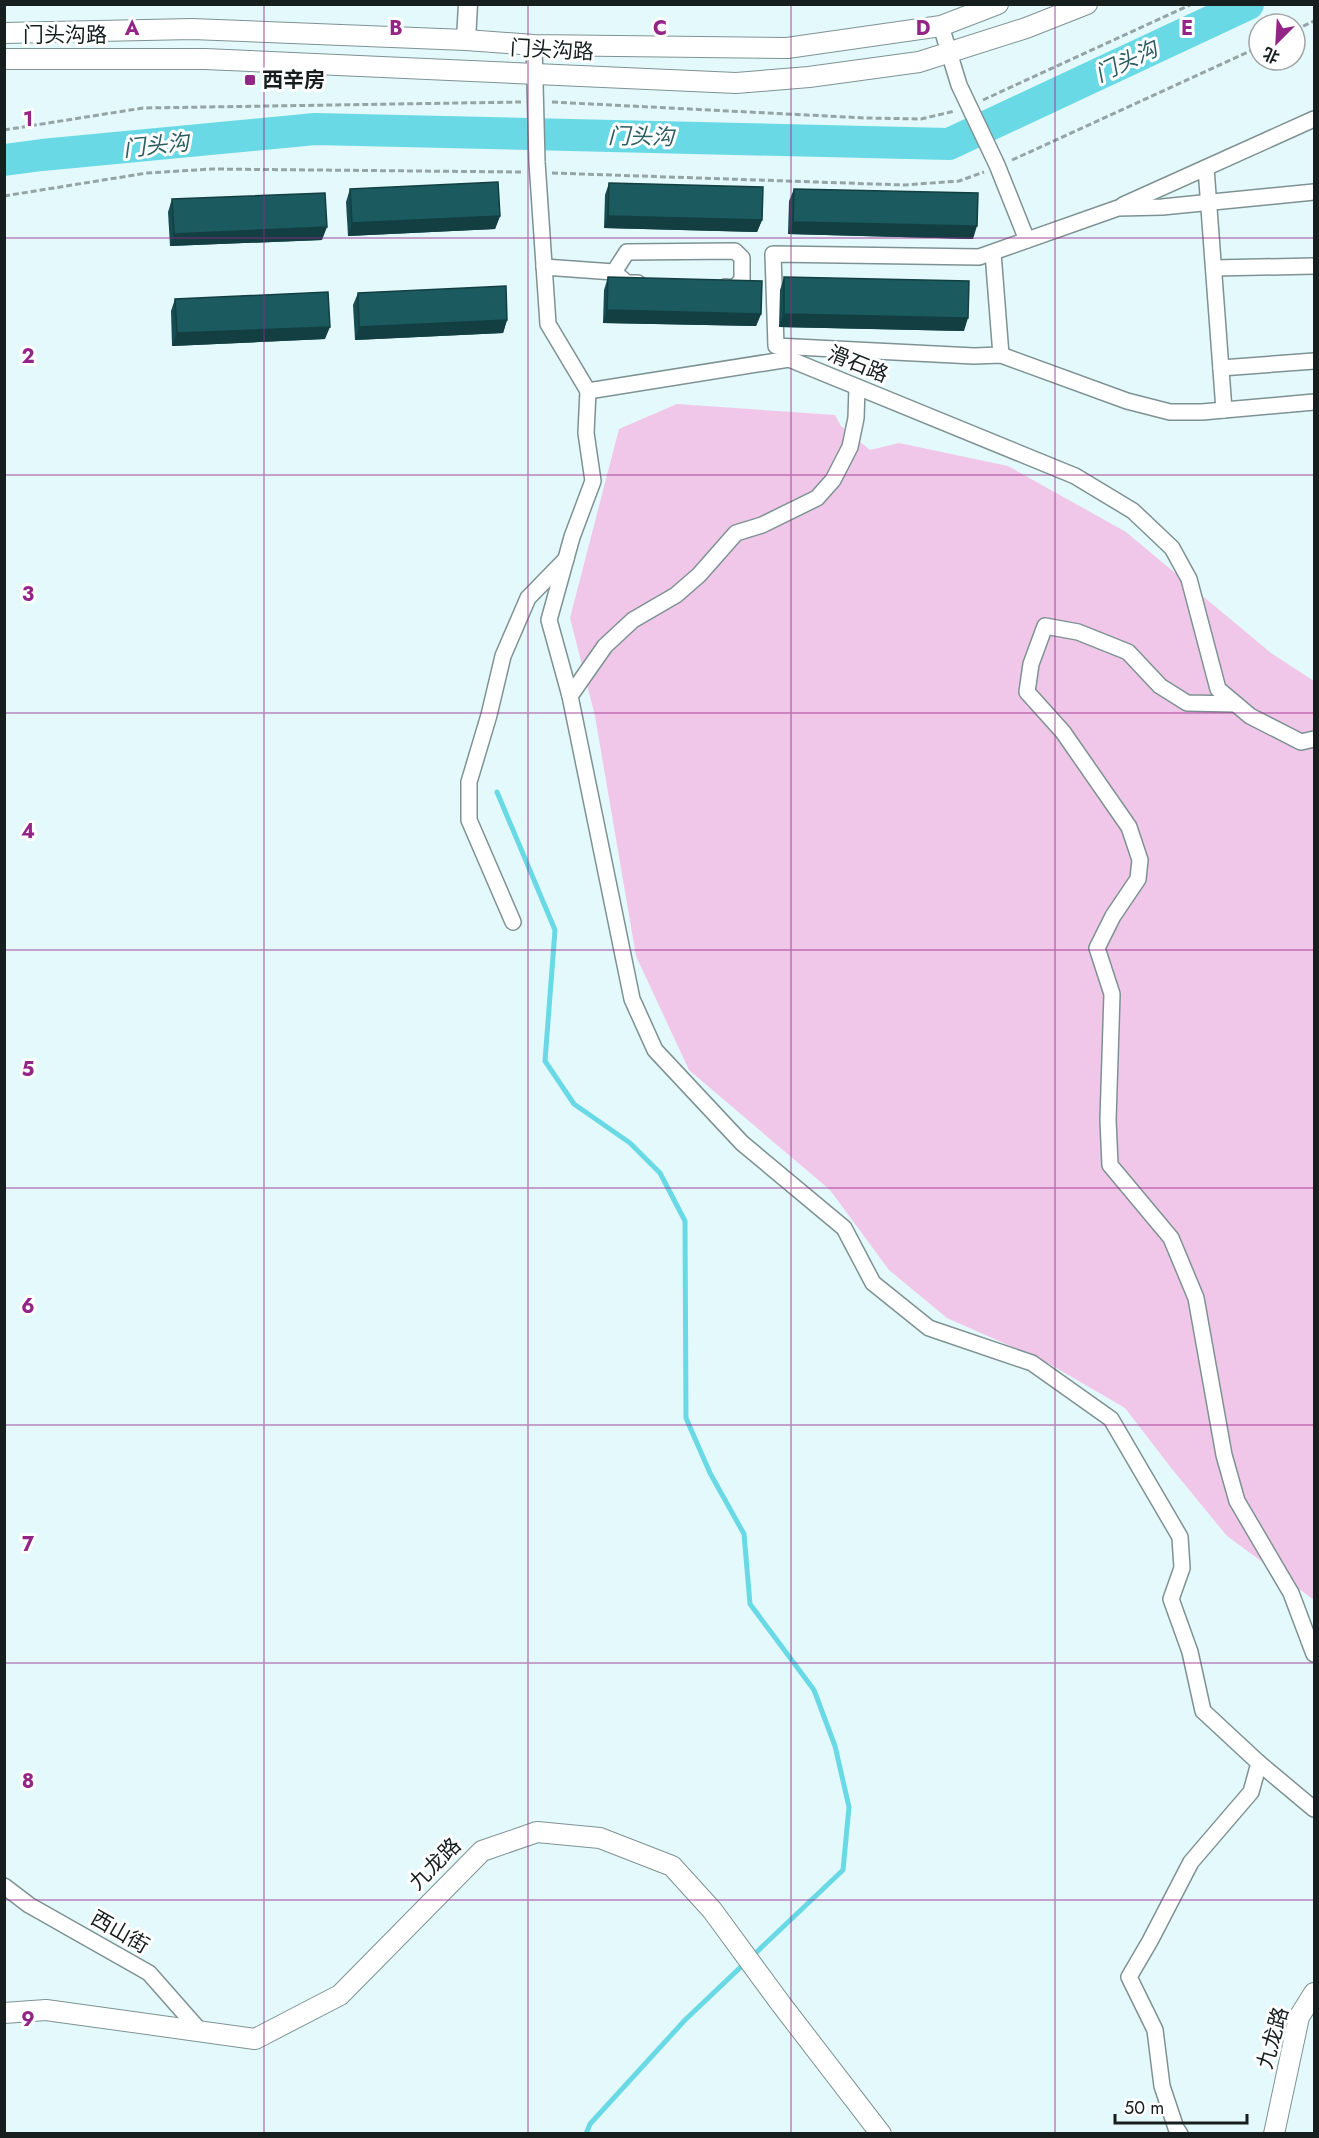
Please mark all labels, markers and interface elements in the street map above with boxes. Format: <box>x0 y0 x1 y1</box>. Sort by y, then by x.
north arrow <box>1247 12 1307 72</box>
text: A <box>124 14 140 43</box>
text: B <box>389 14 403 43</box>
text: C <box>653 14 667 43</box>
text: D <box>916 14 930 43</box>
text: E <box>1181 14 1193 43</box>
street label: 门头沟路 <box>23 20 107 50</box>
water label: 门头沟 <box>1089 32 1164 89</box>
street label: 门头沟路 <box>509 33 595 67</box>
text: 北 <box>1259 41 1283 69</box>
place label: 西辛房 <box>262 65 325 95</box>
marker: 西辛房 <box>243 73 257 87</box>
text: 1 <box>23 105 33 134</box>
water label: 门头沟 <box>608 119 676 153</box>
water label: 门头沟 <box>122 125 192 164</box>
street label: 滑石路 <box>823 338 893 390</box>
text: 2 <box>21 342 35 371</box>
text: 3 <box>22 580 34 609</box>
text: 4 <box>21 817 35 846</box>
text: 5 <box>22 1055 35 1084</box>
text: 6 <box>21 1292 35 1321</box>
text: 7 <box>22 1530 35 1559</box>
text: 8 <box>22 1767 34 1796</box>
street label: 九龙路 <box>402 1831 468 1897</box>
street label: 西山街 <box>85 1903 155 1961</box>
street label: 九龙路 <box>1250 2004 1296 2072</box>
text: 9 <box>21 2005 35 2034</box>
scale bar <box>1115 2087 1247 2125</box>
text: 50 m <box>1124 2095 1164 2121</box>

